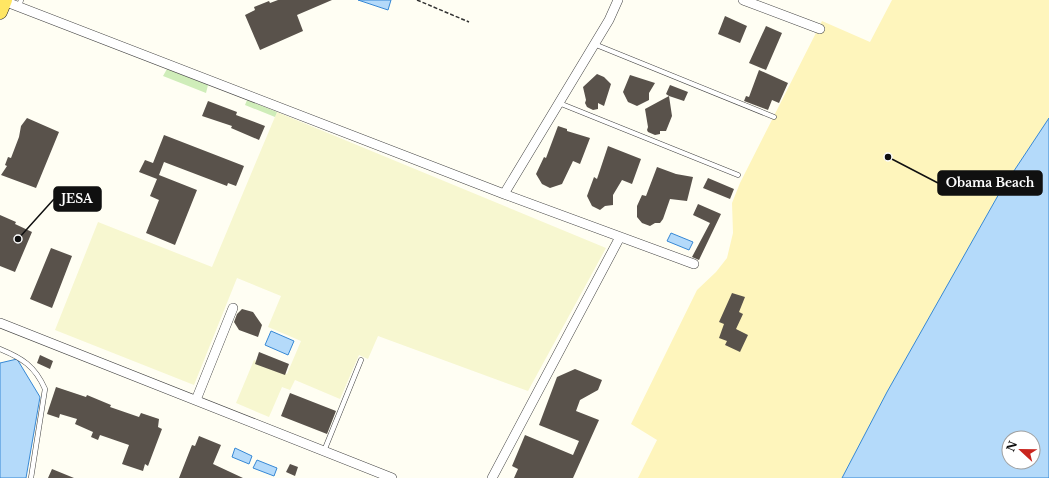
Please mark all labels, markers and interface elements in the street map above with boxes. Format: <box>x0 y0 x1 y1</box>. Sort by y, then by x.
callout: Obama Beach <box>938 171 1042 195</box>
text: Obama Beach <box>946 175 1035 190</box>
callout: JESA <box>54 187 101 211</box>
text: JESA <box>58 191 94 206</box>
north arrow <box>1001 430 1041 470</box>
text: N <box>1003 438 1020 454</box>

